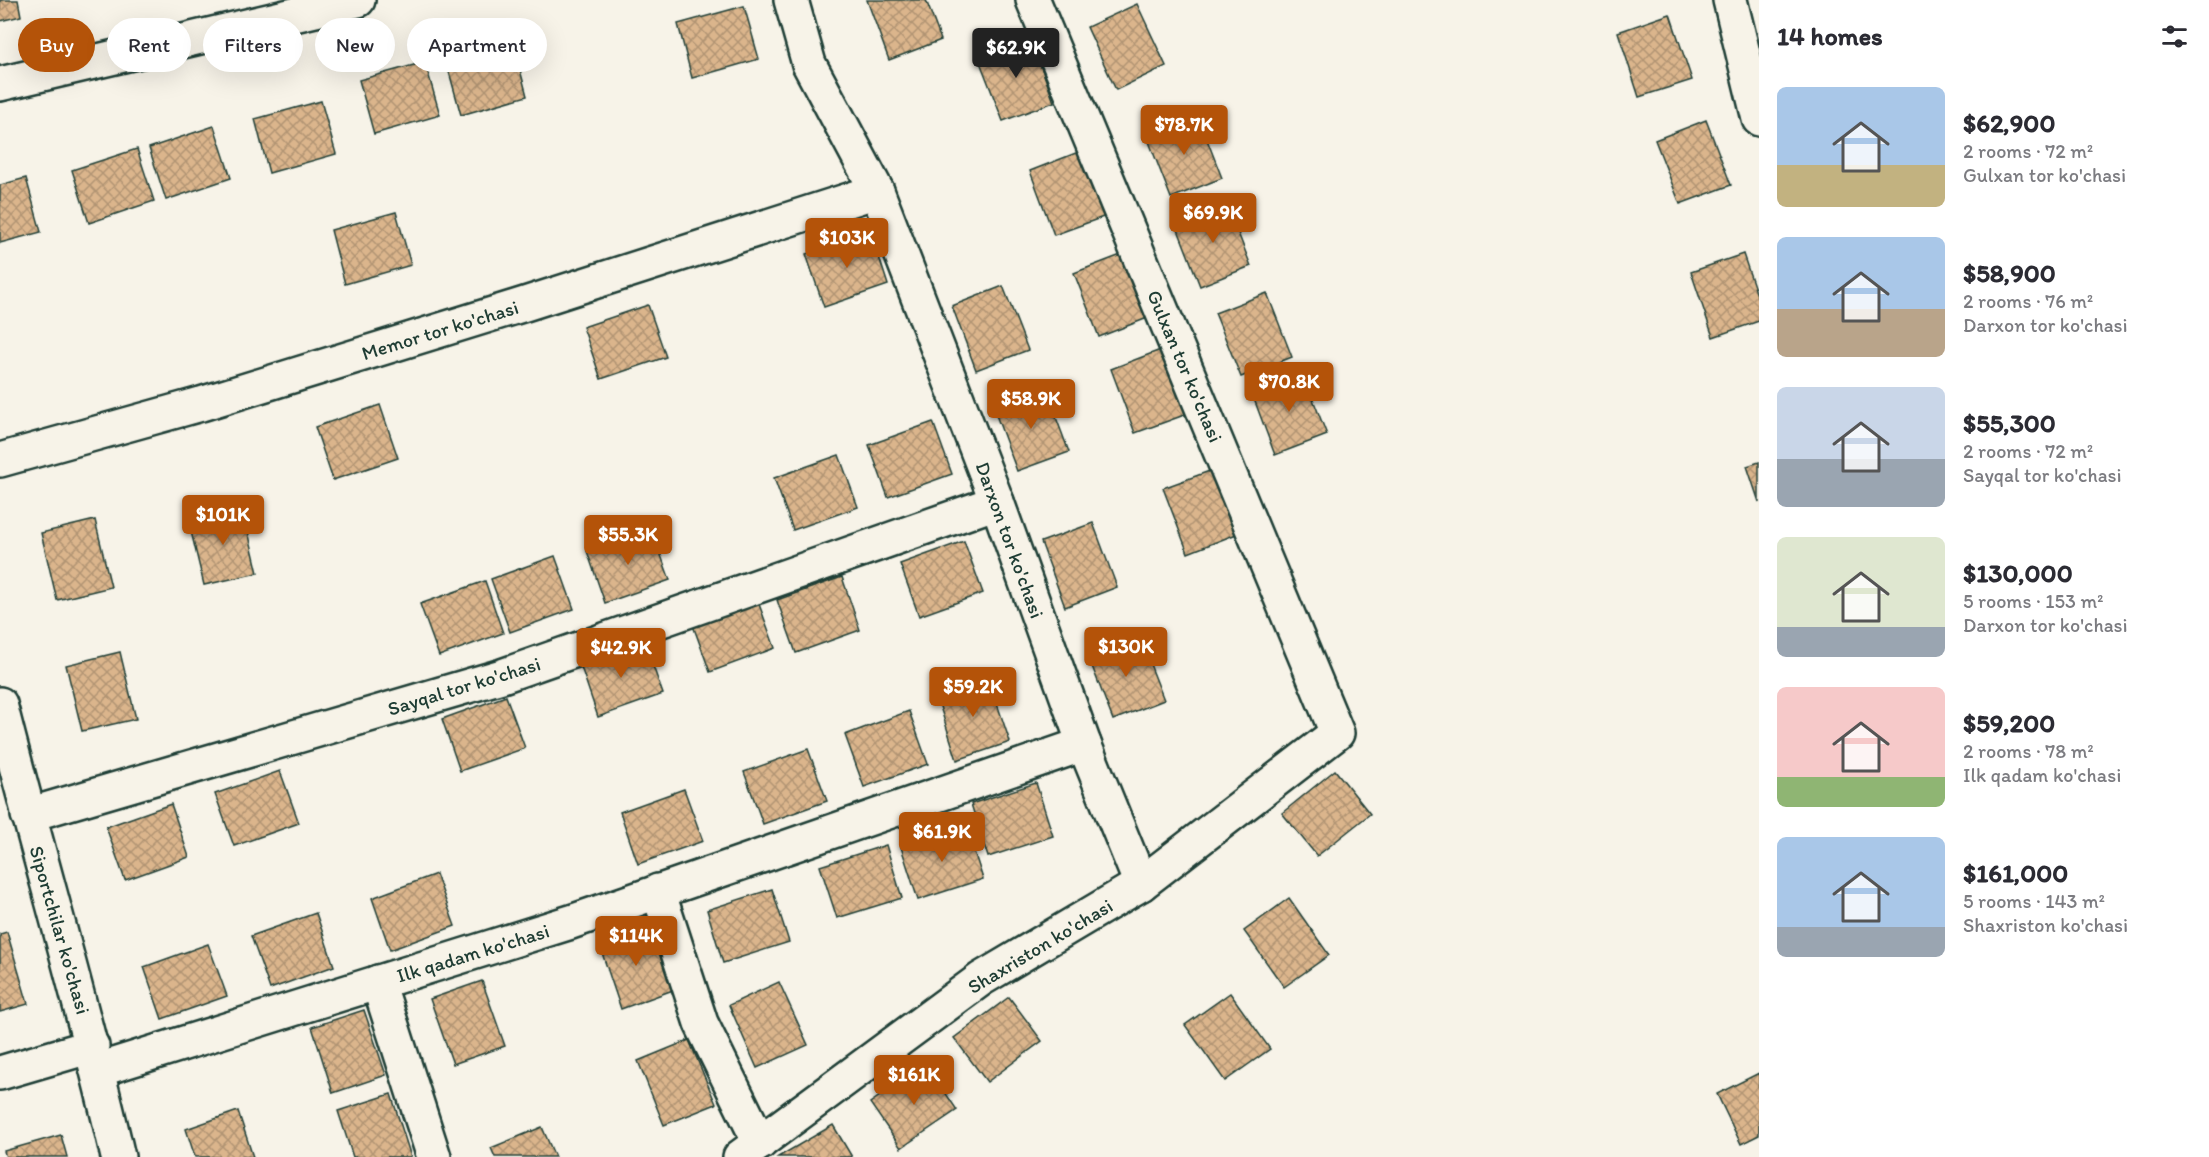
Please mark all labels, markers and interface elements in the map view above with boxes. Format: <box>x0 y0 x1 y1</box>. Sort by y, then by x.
chip: Buy <box>18 18 95 72</box>
chip: Rent <box>107 18 191 72</box>
chip: Filters <box>203 18 303 72</box>
chip: New <box>315 18 395 72</box>
chip: Apartment <box>407 18 547 72</box>
text: 14 homes <box>1777 20 1883 52</box>
icon: filters <box>2158 20 2191 53</box>
pin: $62.9K <box>967 28 1065 79</box>
text: $62.9K <box>986 35 1046 59</box>
pin: $78.7K <box>1135 105 1233 156</box>
text: $62,900 <box>1963 107 2055 139</box>
icon: home <box>1825 111 1897 183</box>
text: $78.7K <box>1155 112 1213 136</box>
text: 2 rooms · 72 m² <box>1963 139 2093 163</box>
text: Gulxan tor ko'chasi <box>1963 163 2126 187</box>
pin: $69.9K <box>1164 193 1262 244</box>
text: $69.9K <box>1183 200 1243 224</box>
pin: $103K <box>805 218 889 269</box>
text: $103K <box>819 225 875 249</box>
text: $58,900 <box>1963 257 2056 289</box>
icon: home <box>1825 261 1897 333</box>
street label: Gulxan tor ko'chasi <box>1142 286 1228 446</box>
text: 2 rooms · 76 m² <box>1963 289 2093 313</box>
street label: Memor tor ko'chasi <box>359 295 521 365</box>
text: Darxon tor ko'chasi <box>1963 313 2128 337</box>
pin: $70.8K <box>1240 362 1338 413</box>
text: $70.8K <box>1258 369 1320 393</box>
pin: $58.9K <box>982 379 1080 430</box>
text: $58.9K <box>1001 386 1061 410</box>
text: $55,300 <box>1963 407 2056 439</box>
icon: home <box>1825 411 1897 483</box>
text: 2 rooms · 72 m² <box>1963 439 2093 463</box>
street label: Darxon tor ko'chasi <box>971 459 1049 621</box>
text: Sayqal tor ko'chasi <box>1963 463 2122 487</box>
pin: $101K <box>181 495 265 546</box>
text: $101K <box>196 502 250 526</box>
pin: $55.3K <box>579 515 677 566</box>
text: $55.3K <box>598 522 658 546</box>
text: $130,000 <box>1963 557 2073 589</box>
icon: home <box>1825 561 1897 633</box>
text: 5 rooms · 153 m² <box>1963 589 2103 613</box>
text: Darxon tor ko'chasi <box>1963 613 2128 637</box>
pin: $130K <box>1084 627 1168 678</box>
pin: $42.9K <box>572 628 670 679</box>
text: $130K <box>1098 634 1154 658</box>
text: $42.9K <box>591 635 651 659</box>
street label: Sayqal tor ko'chasi <box>385 651 543 721</box>
pin: $59.2K <box>924 667 1022 718</box>
text: $59.2K <box>943 674 1003 698</box>
text: $59,200 <box>1963 707 2055 739</box>
icon: home <box>1825 711 1897 783</box>
text: 2 rooms · 78 m² <box>1963 739 2094 763</box>
text: Ilk qadam ko'chasi <box>1963 763 2121 787</box>
pin: $61.9K <box>893 812 991 863</box>
text: $61.9K <box>913 819 971 843</box>
street label: Siportchilar ko'chasi <box>24 843 96 1017</box>
text: $161,000 <box>1963 857 2068 889</box>
icon: home <box>1825 861 1897 933</box>
text: 5 rooms · 143 m² <box>1963 889 2105 913</box>
street label: Shaxriston ko'chasi <box>963 893 1117 999</box>
text: Shaxriston ko'chasi <box>1963 913 2128 937</box>
pin: $114K <box>594 916 678 967</box>
street label: Ilk qadam ko'chasi <box>394 918 552 988</box>
text: $114K <box>609 923 663 947</box>
pin: $161K <box>872 1055 956 1106</box>
text: $161K <box>888 1062 940 1086</box>

